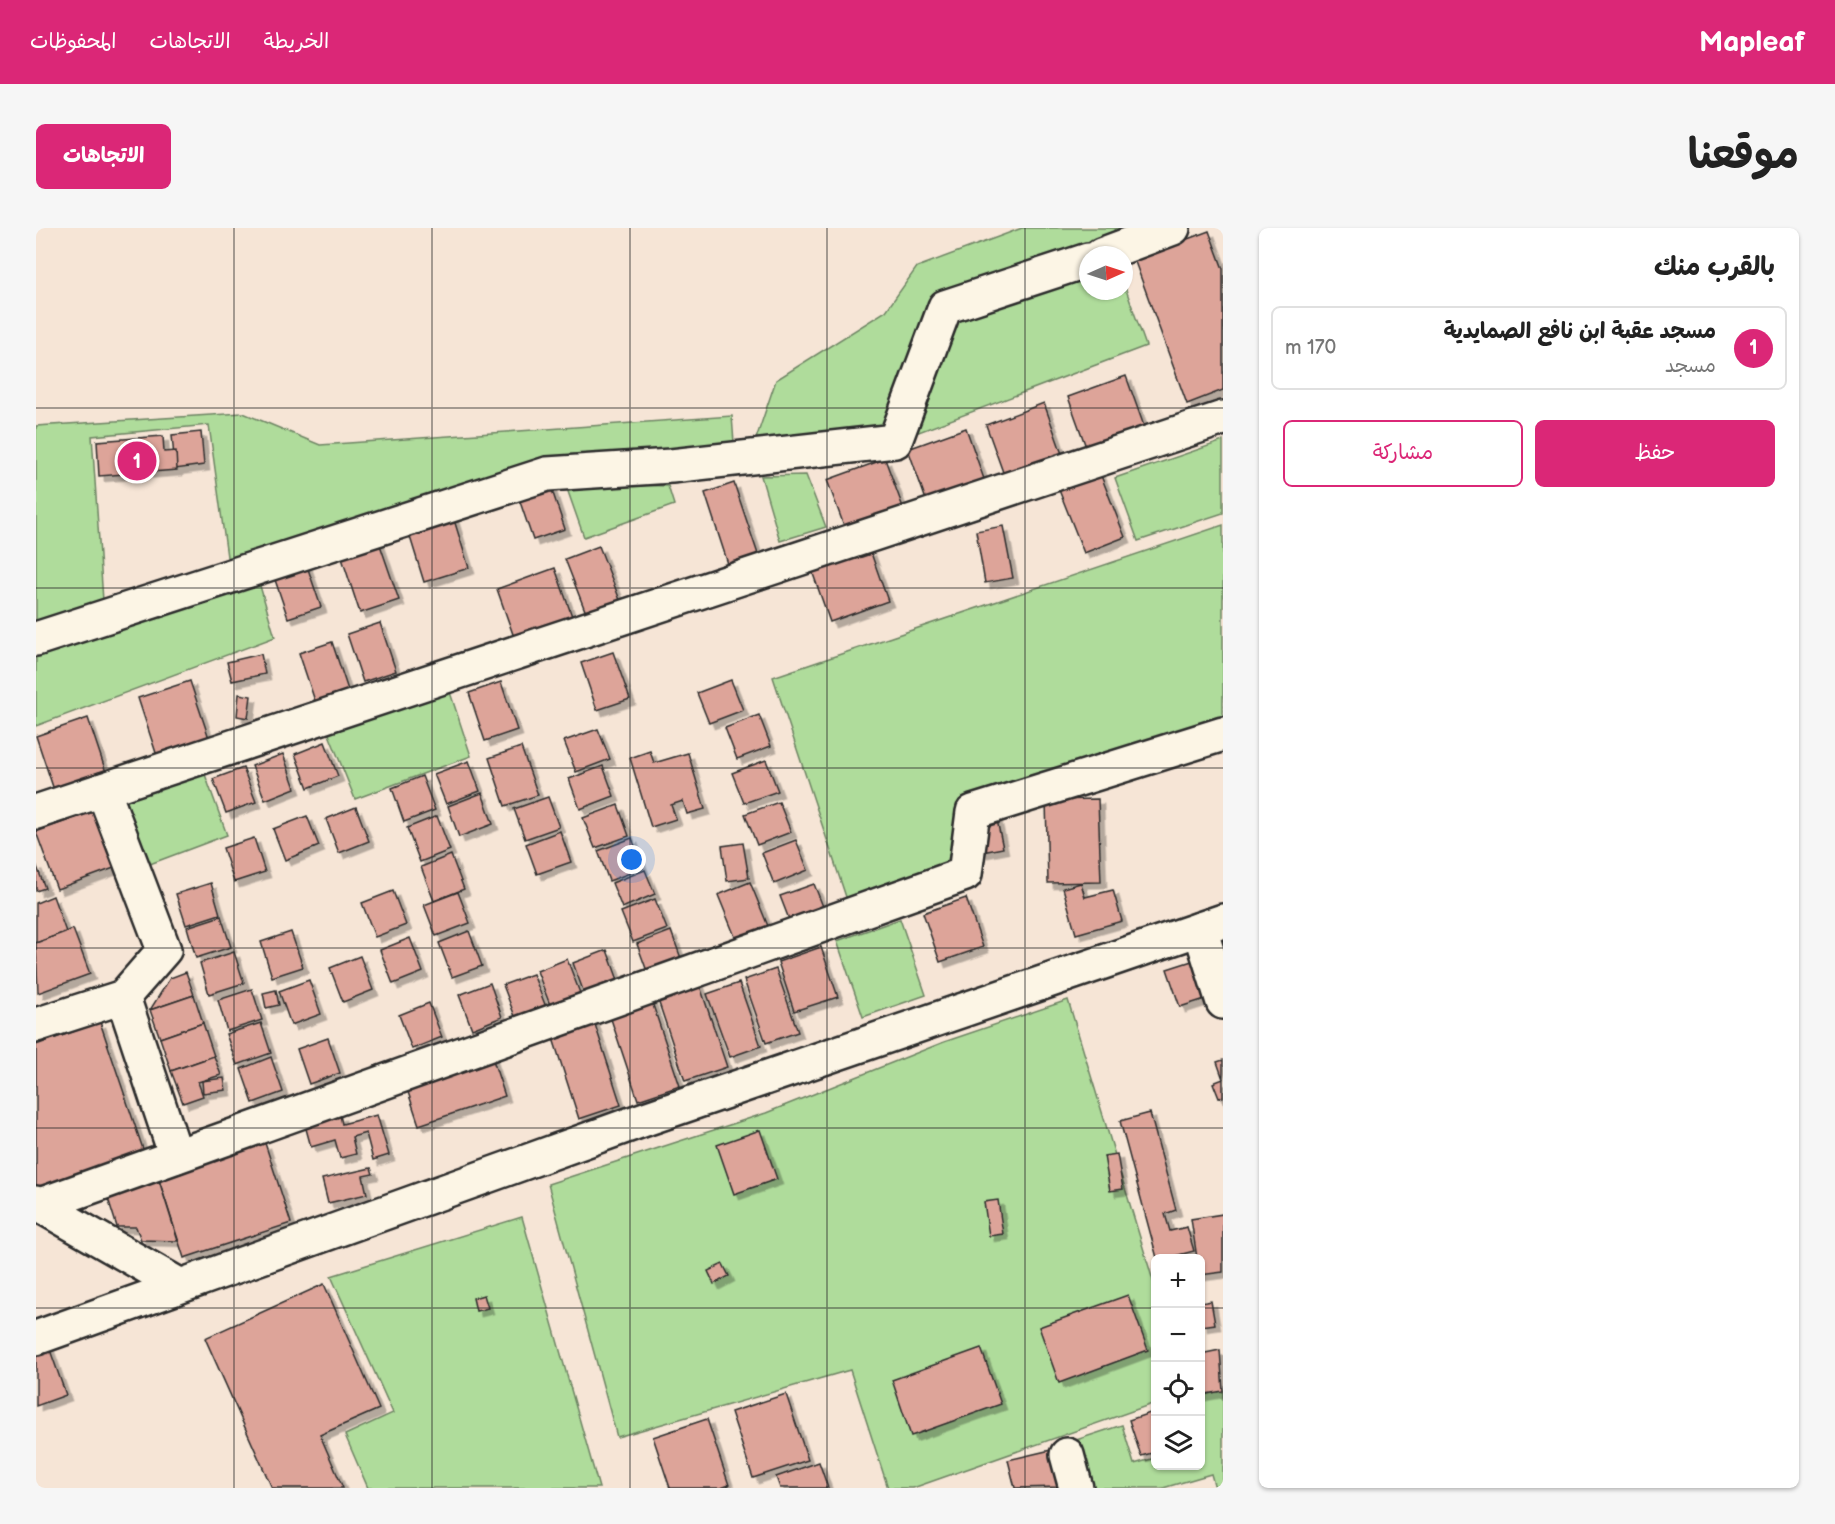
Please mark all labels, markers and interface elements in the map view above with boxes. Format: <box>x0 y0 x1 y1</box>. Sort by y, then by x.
text: Mapleaf <box>1699 26 1805 59</box>
text: المحفوظات <box>30 29 116 54</box>
text: الاتجاهات <box>149 29 231 54</box>
text: الخريطة <box>264 29 329 54</box>
button: الاتجاهات <box>36 124 171 189</box>
text: موقعنا <box>1688 130 1799 181</box>
north arrow <box>1079 246 1133 300</box>
text: بالقرب منك <box>1654 252 1775 283</box>
text: مسجد عقبة ابن نافع الصمايدية <box>1443 318 1716 345</box>
text: 170 m <box>1285 336 1336 360</box>
text: 1 <box>1749 336 1758 360</box>
text: مسجد <box>1665 354 1716 378</box>
button: مشاركة <box>1283 420 1523 487</box>
button: حفظ <box>1535 420 1775 487</box>
pin: 1 <box>118 438 156 484</box>
your location <box>617 845 646 874</box>
map controls <box>1151 1254 1205 1470</box>
button: + <box>1151 1254 1205 1308</box>
button: − <box>1151 1308 1205 1362</box>
button: locate <box>1151 1362 1205 1416</box>
button: layers <box>1151 1416 1205 1470</box>

